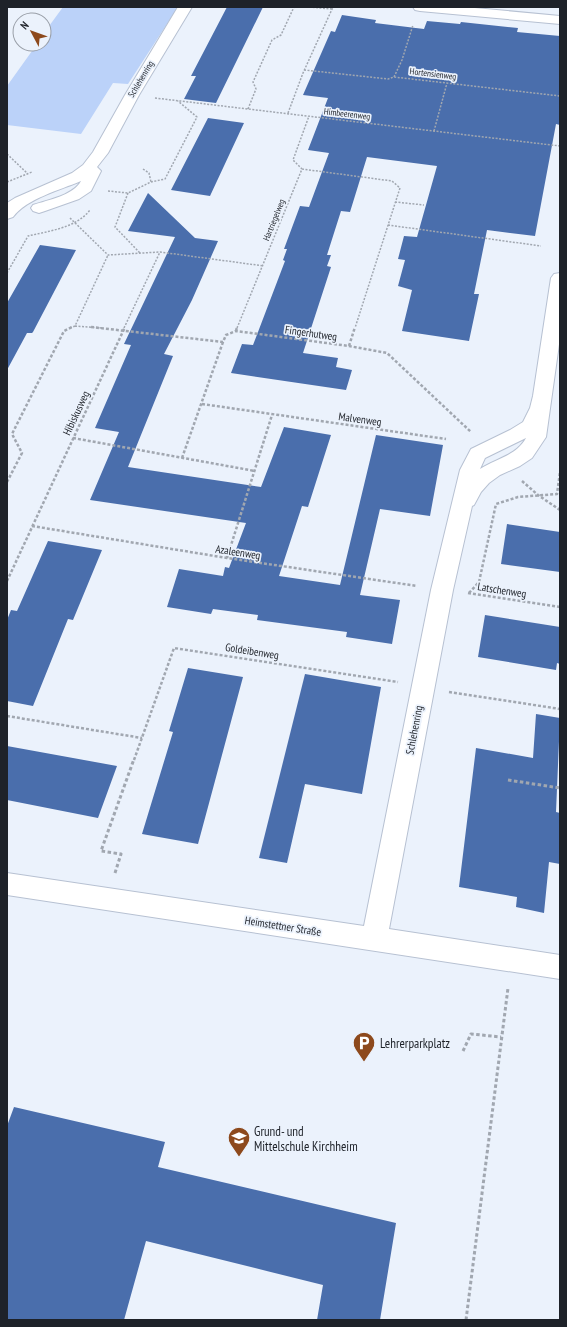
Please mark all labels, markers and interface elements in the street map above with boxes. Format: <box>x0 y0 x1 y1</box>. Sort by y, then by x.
north arrow <box>12 12 52 52</box>
text: N <box>17 19 32 32</box>
street label: Schlehenring <box>125 58 156 99</box>
street label: Hortensienweg <box>409 65 457 82</box>
street label: Himbeerenweg <box>323 105 371 122</box>
street label: Hartriegelweg <box>260 197 287 242</box>
street label: Fingerhutweg <box>284 322 338 344</box>
street label: Hibiskusweg <box>60 388 92 437</box>
street label: Malvenweg <box>338 409 383 429</box>
street label: Azaleenweg <box>214 542 262 563</box>
street label: Latschenweg <box>477 579 528 601</box>
street label: Goldeibenweg <box>224 640 280 662</box>
street label: Schlehenring <box>402 704 426 756</box>
street label: Heimstettner Straße <box>244 913 323 939</box>
parking icon: Lehrerparkplatz <box>351 1030 377 1063</box>
place label: Lehrerparkplatz <box>380 1035 450 1052</box>
place label: Grund- und Mittelschule Kirchheim <box>254 1123 358 1155</box>
school or university icon: Grund- und Mittelschule Kirchheim <box>226 1125 252 1158</box>

